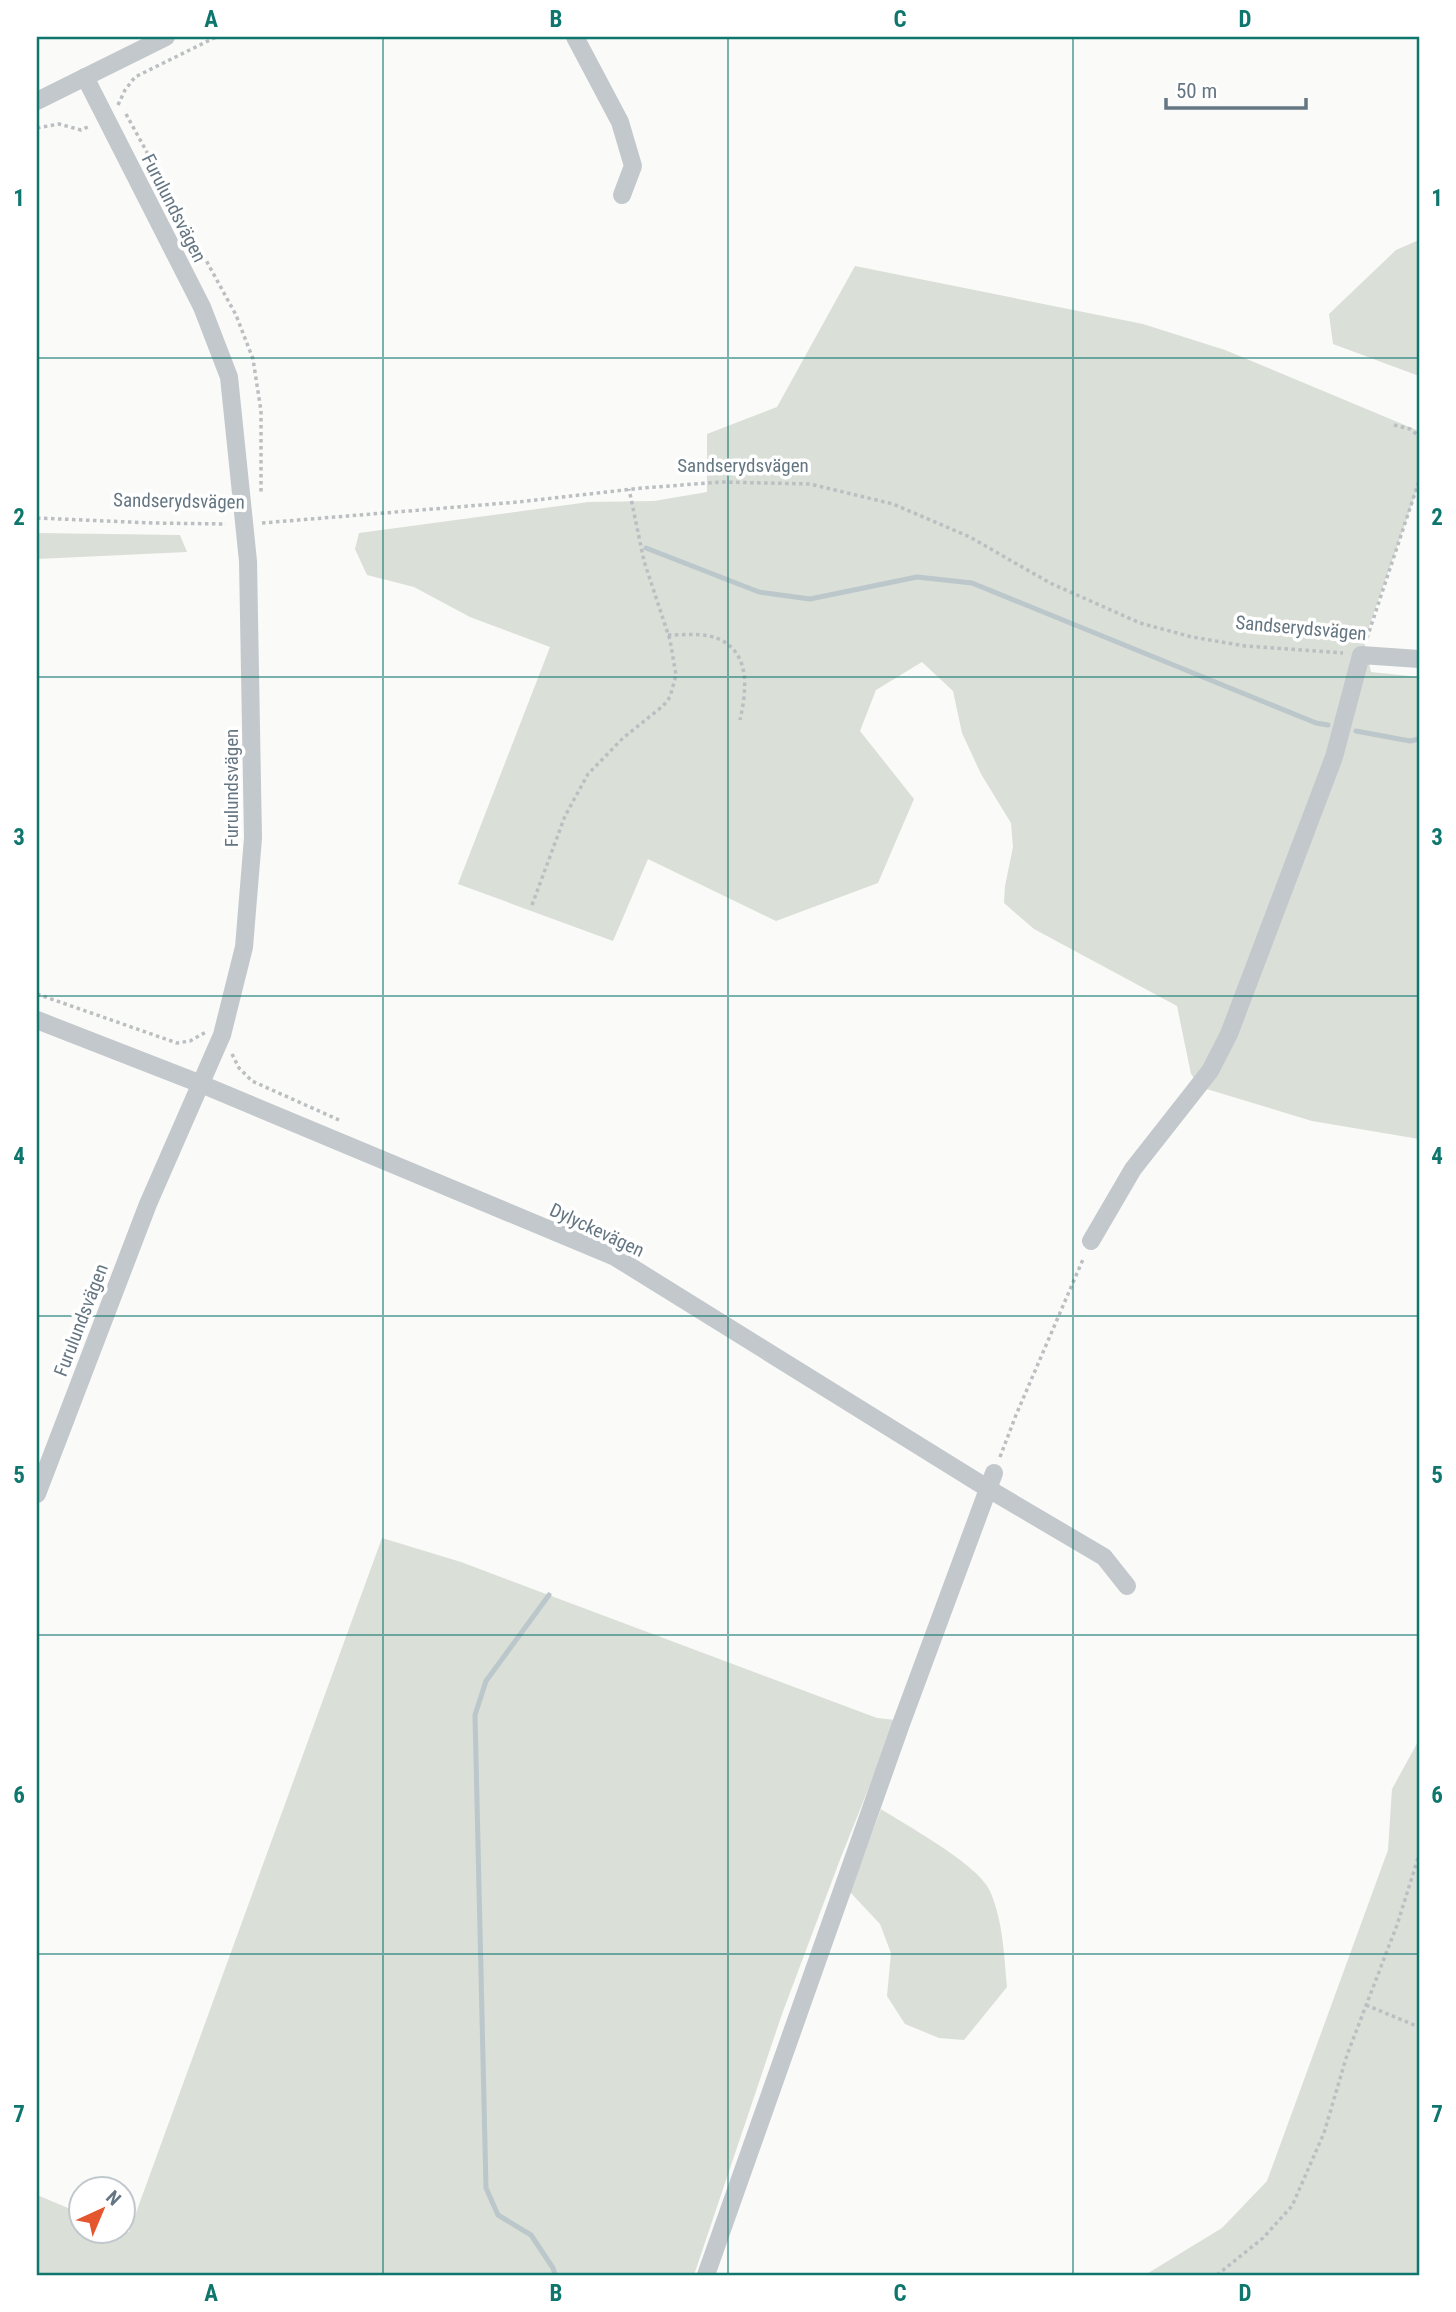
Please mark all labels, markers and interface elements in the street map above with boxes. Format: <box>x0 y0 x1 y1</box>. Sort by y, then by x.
text: A <box>204 6 218 33</box>
text: B <box>550 6 562 33</box>
text: C <box>893 6 907 33</box>
text: D <box>1239 6 1252 33</box>
scale bar <box>1166 66 1306 110</box>
text: 50 m <box>1176 79 1217 103</box>
street label: Furulundsvägen <box>137 150 211 266</box>
text: 1 <box>13 185 25 212</box>
text: 1 <box>1431 185 1443 212</box>
street label: Sandserydsvägen <box>677 454 809 477</box>
street label: Sandserydsvägen <box>113 488 245 514</box>
text: 2 <box>13 504 25 531</box>
text: 2 <box>1431 504 1443 531</box>
street label: Sandserydsvägen <box>1234 611 1368 645</box>
street label: Furulundsvägen <box>220 729 243 847</box>
text: 3 <box>13 824 25 851</box>
text: 3 <box>1431 824 1443 851</box>
text: 4 <box>13 1143 25 1170</box>
text: 4 <box>1431 1143 1443 1170</box>
street label: Dylyckevägen <box>546 1198 648 1262</box>
street label: Furulundsvägen <box>49 1261 113 1379</box>
text: 5 <box>13 1462 25 1489</box>
text: 5 <box>1431 1462 1443 1489</box>
text: 6 <box>13 1782 25 1809</box>
text: 6 <box>1431 1782 1443 1809</box>
text: 7 <box>13 2101 25 2128</box>
text: 7 <box>1431 2101 1443 2128</box>
north arrow <box>66 2176 136 2246</box>
text: N <box>101 2186 126 2210</box>
text: A <box>204 2280 218 2307</box>
text: B <box>550 2280 562 2307</box>
text: C <box>893 2280 907 2307</box>
text: D <box>1239 2280 1252 2307</box>

